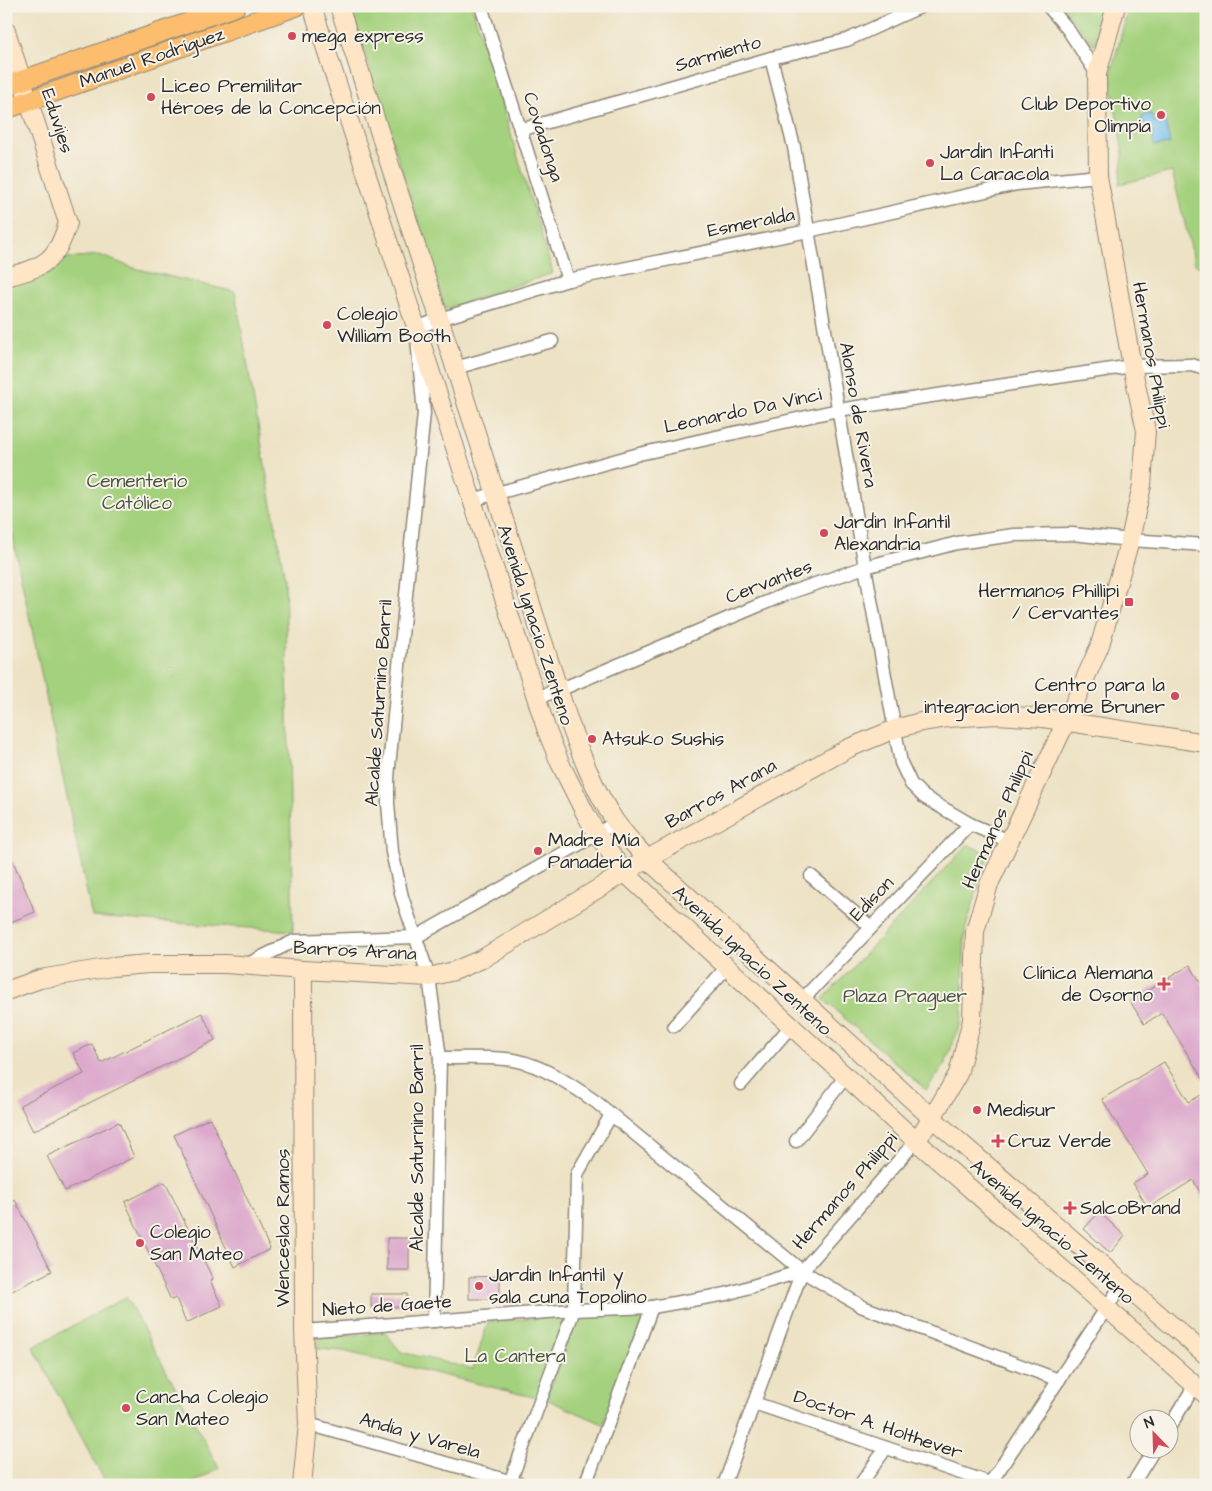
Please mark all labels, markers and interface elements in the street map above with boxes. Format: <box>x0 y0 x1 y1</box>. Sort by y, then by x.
street label: Manuel Rodríguez <box>76 20 229 96</box>
place label: mega express <box>302 23 424 51</box>
street label: Sarmiento <box>672 29 764 79</box>
marker: mega express <box>286 30 298 42</box>
place label: Liceo Premilitar Héroes de la Concepción <box>161 73 381 122</box>
street label: Eduvijes <box>34 85 80 157</box>
street label: Covadonga <box>515 89 570 186</box>
marker: Liceo Premilitar Héroes de la Concepción <box>145 91 157 103</box>
place label: Club Deportivo Olimpia <box>1021 91 1151 140</box>
marker: Club Deportivo Olimpia <box>1155 109 1167 121</box>
place label: Jardin Infanti La Caracola <box>940 139 1053 188</box>
marker: Jardin Infanti La Caracola <box>924 157 936 169</box>
street label: Esmeralda <box>705 201 797 245</box>
street label: Hermanos Philippi <box>1125 280 1177 431</box>
place label: Colegio William Booth <box>337 301 451 350</box>
marker: Colegio William Booth <box>321 319 333 331</box>
street label: Alonso de Rivera <box>832 340 884 490</box>
street label: Leonardo Da Vinci <box>662 381 824 441</box>
park label: Cementerio Católico <box>87 468 187 517</box>
place label: Jardin Infantil Alexandria <box>834 509 950 558</box>
street label: Avenida Ignacio Zenteno <box>489 521 580 729</box>
marker: Jardin Infantil Alexandria <box>818 527 830 539</box>
street label: Cervantes <box>722 553 816 611</box>
place label: Hermanos Phillipi / Cervantes <box>978 578 1119 627</box>
marker: Hermanos Phillipi / Cervantes <box>1123 596 1135 608</box>
street label: Alcalde Saturnino Barril <box>358 599 400 807</box>
place label: Centro para la integracion Jerome Bruner <box>924 672 1166 722</box>
marker: Centro para la integracion Jerome Bruner <box>1169 690 1181 702</box>
place label: Atsuko Sushis <box>602 726 724 753</box>
marker: Atsuko Sushis <box>586 733 598 745</box>
street label: Hermanos Philippi <box>955 747 1041 893</box>
street label: Barros Arana <box>660 752 782 836</box>
place label: Madre Mía Panadería <box>548 827 640 876</box>
marker: Madre Mía Panadería <box>532 845 544 857</box>
street label: Edison <box>844 870 900 928</box>
street label: Avenida Ignacio Zenteno <box>665 880 838 1043</box>
street label: Barros Arana <box>293 934 418 968</box>
place label: Clínica Alemana de Osorno <box>1023 960 1153 1009</box>
marker: Clínica Alemana de Osorno <box>1157 977 1171 991</box>
park label: Plaza Praguer <box>843 983 967 1011</box>
street label: Alcalde Saturnino Barril <box>404 1044 431 1252</box>
place label: Medisur <box>987 1097 1056 1124</box>
marker: Medisur <box>971 1104 983 1116</box>
street label: Hermanos Philippi <box>786 1126 904 1256</box>
place label: Cruz Verde <box>1008 1128 1111 1155</box>
marker: Cruz Verde <box>992 1135 1004 1147</box>
street label: Wenceslao Ramos <box>270 1149 297 1307</box>
street label: Avenida Ignacio Zenteno <box>963 1153 1140 1312</box>
place label: SalcoBrand <box>1080 1195 1181 1222</box>
marker: SalcoBrand <box>1064 1202 1076 1214</box>
place label: Colegio San Mateo <box>150 1219 243 1268</box>
marker: Colegio San Mateo <box>134 1237 146 1249</box>
place label: Jardin Infantil y sala cuna Topolino <box>489 1262 647 1311</box>
marker: Jardin Infantil y sala cuna Topolino <box>473 1280 485 1292</box>
street label: Nieto de Gaete <box>321 1288 453 1324</box>
park label: La Cantera <box>464 1343 566 1370</box>
street label: Doctor A. Holthever <box>790 1383 967 1467</box>
place label: Cancha Colegio San Mateo <box>136 1384 268 1433</box>
marker: Cancha Colegio San Mateo <box>120 1402 132 1414</box>
street label: Andía y Varela <box>356 1406 484 1467</box>
north arrow <box>1130 1408 1180 1458</box>
text: N <box>1141 1412 1157 1434</box>

